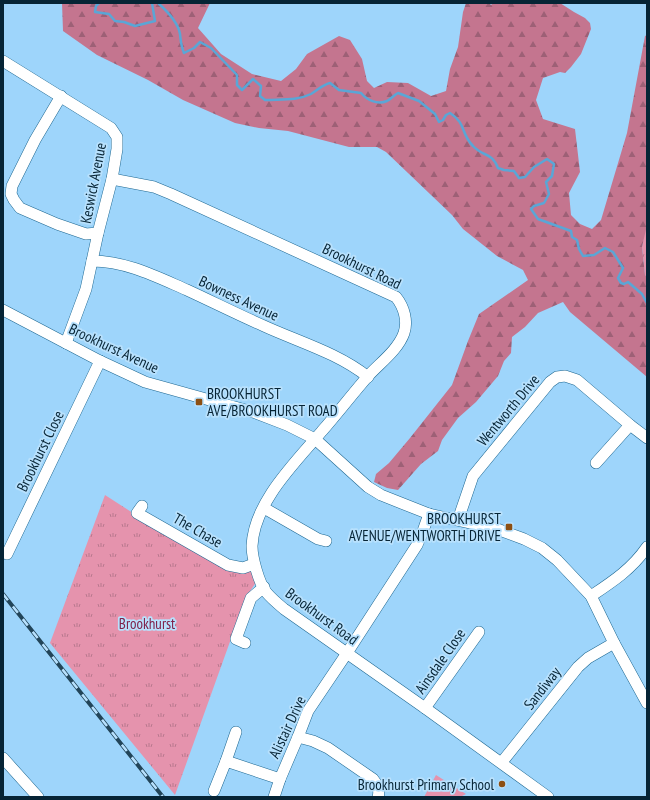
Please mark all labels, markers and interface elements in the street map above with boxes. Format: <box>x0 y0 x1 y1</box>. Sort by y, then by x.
street label: Keswick Avenue <box>76 141 110 225</box>
street label: Brookhurst Road <box>320 239 404 293</box>
street label: Bowness Avenue <box>196 271 282 325</box>
street label: Brookhurst Avenue <box>66 319 162 377</box>
street label: Wentworth Drive <box>473 370 543 450</box>
place label: BROOKHURST AVE/BROOKHURST ROAD <box>207 384 338 420</box>
marker: BROOKHURST AVE/BROOKHURST ROAD <box>194 397 204 407</box>
street label: Brookhurst Close <box>12 407 68 495</box>
street label: The Chase <box>170 508 226 552</box>
place label: BROOKHURST AVENUE/WENTWORTH DRIVE <box>349 509 501 545</box>
marker: BROOKHURST AVENUE/WENTWORTH DRIVE <box>504 522 514 532</box>
street label: Brookhurst Road <box>282 583 362 649</box>
park label: Brookhurst <box>119 614 175 633</box>
street label: Ainsdale Close <box>411 625 469 697</box>
street label: Sandiway <box>519 662 565 713</box>
street label: Alistair Drive <box>264 693 310 761</box>
place label: Brookhurst Primary School <box>358 775 494 794</box>
marker: Brookhurst Primary School <box>497 779 507 789</box>

